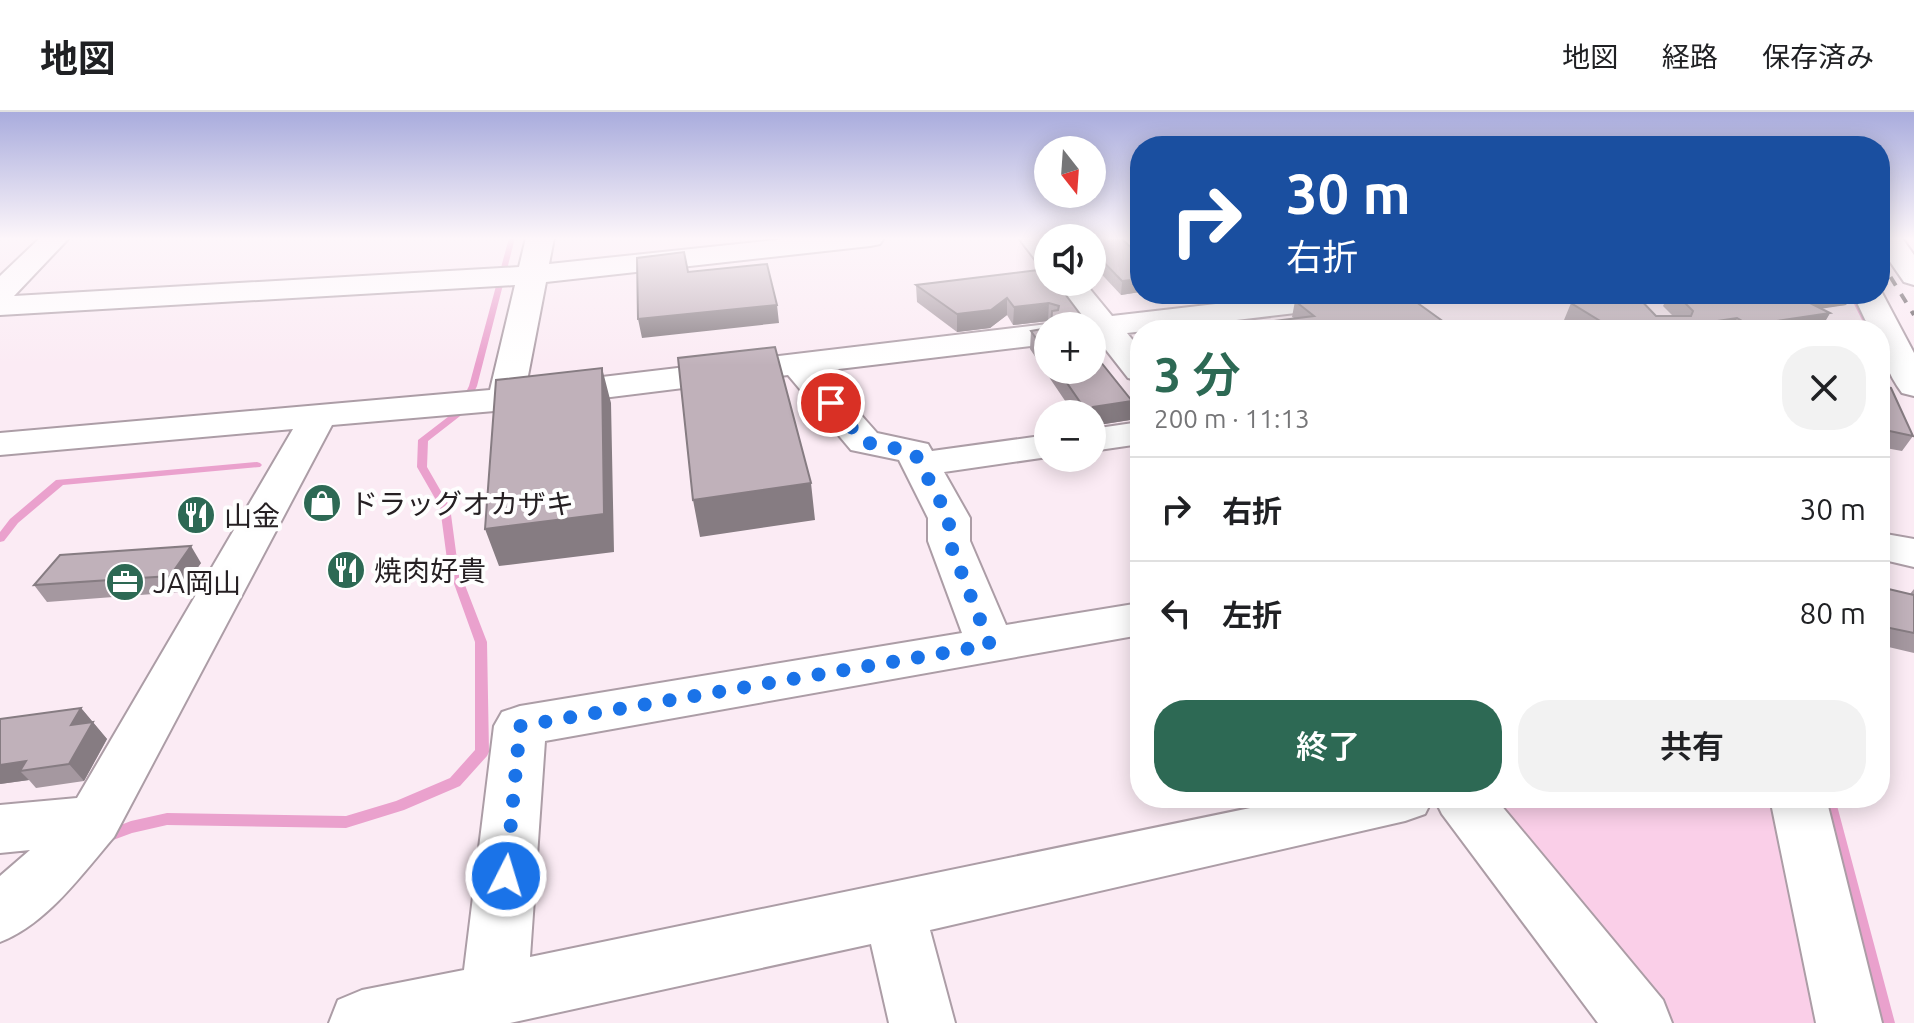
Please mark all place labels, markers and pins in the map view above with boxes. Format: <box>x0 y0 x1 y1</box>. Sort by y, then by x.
pin <box>797 369 865 437</box>
shop icon: ドラッグオカザキ <box>301 482 343 524</box>
place label: ドラッグオカザキ <box>350 488 574 519</box>
restaurant icon: 山金 <box>175 494 217 536</box>
place label: 山金 <box>224 500 280 531</box>
restaurant icon: 焼肉好貴 <box>325 549 367 591</box>
place label: 焼肉好貴 <box>374 555 486 586</box>
office icon: JA岡山 <box>104 561 146 603</box>
place label: JA岡山 <box>153 567 241 598</box>

